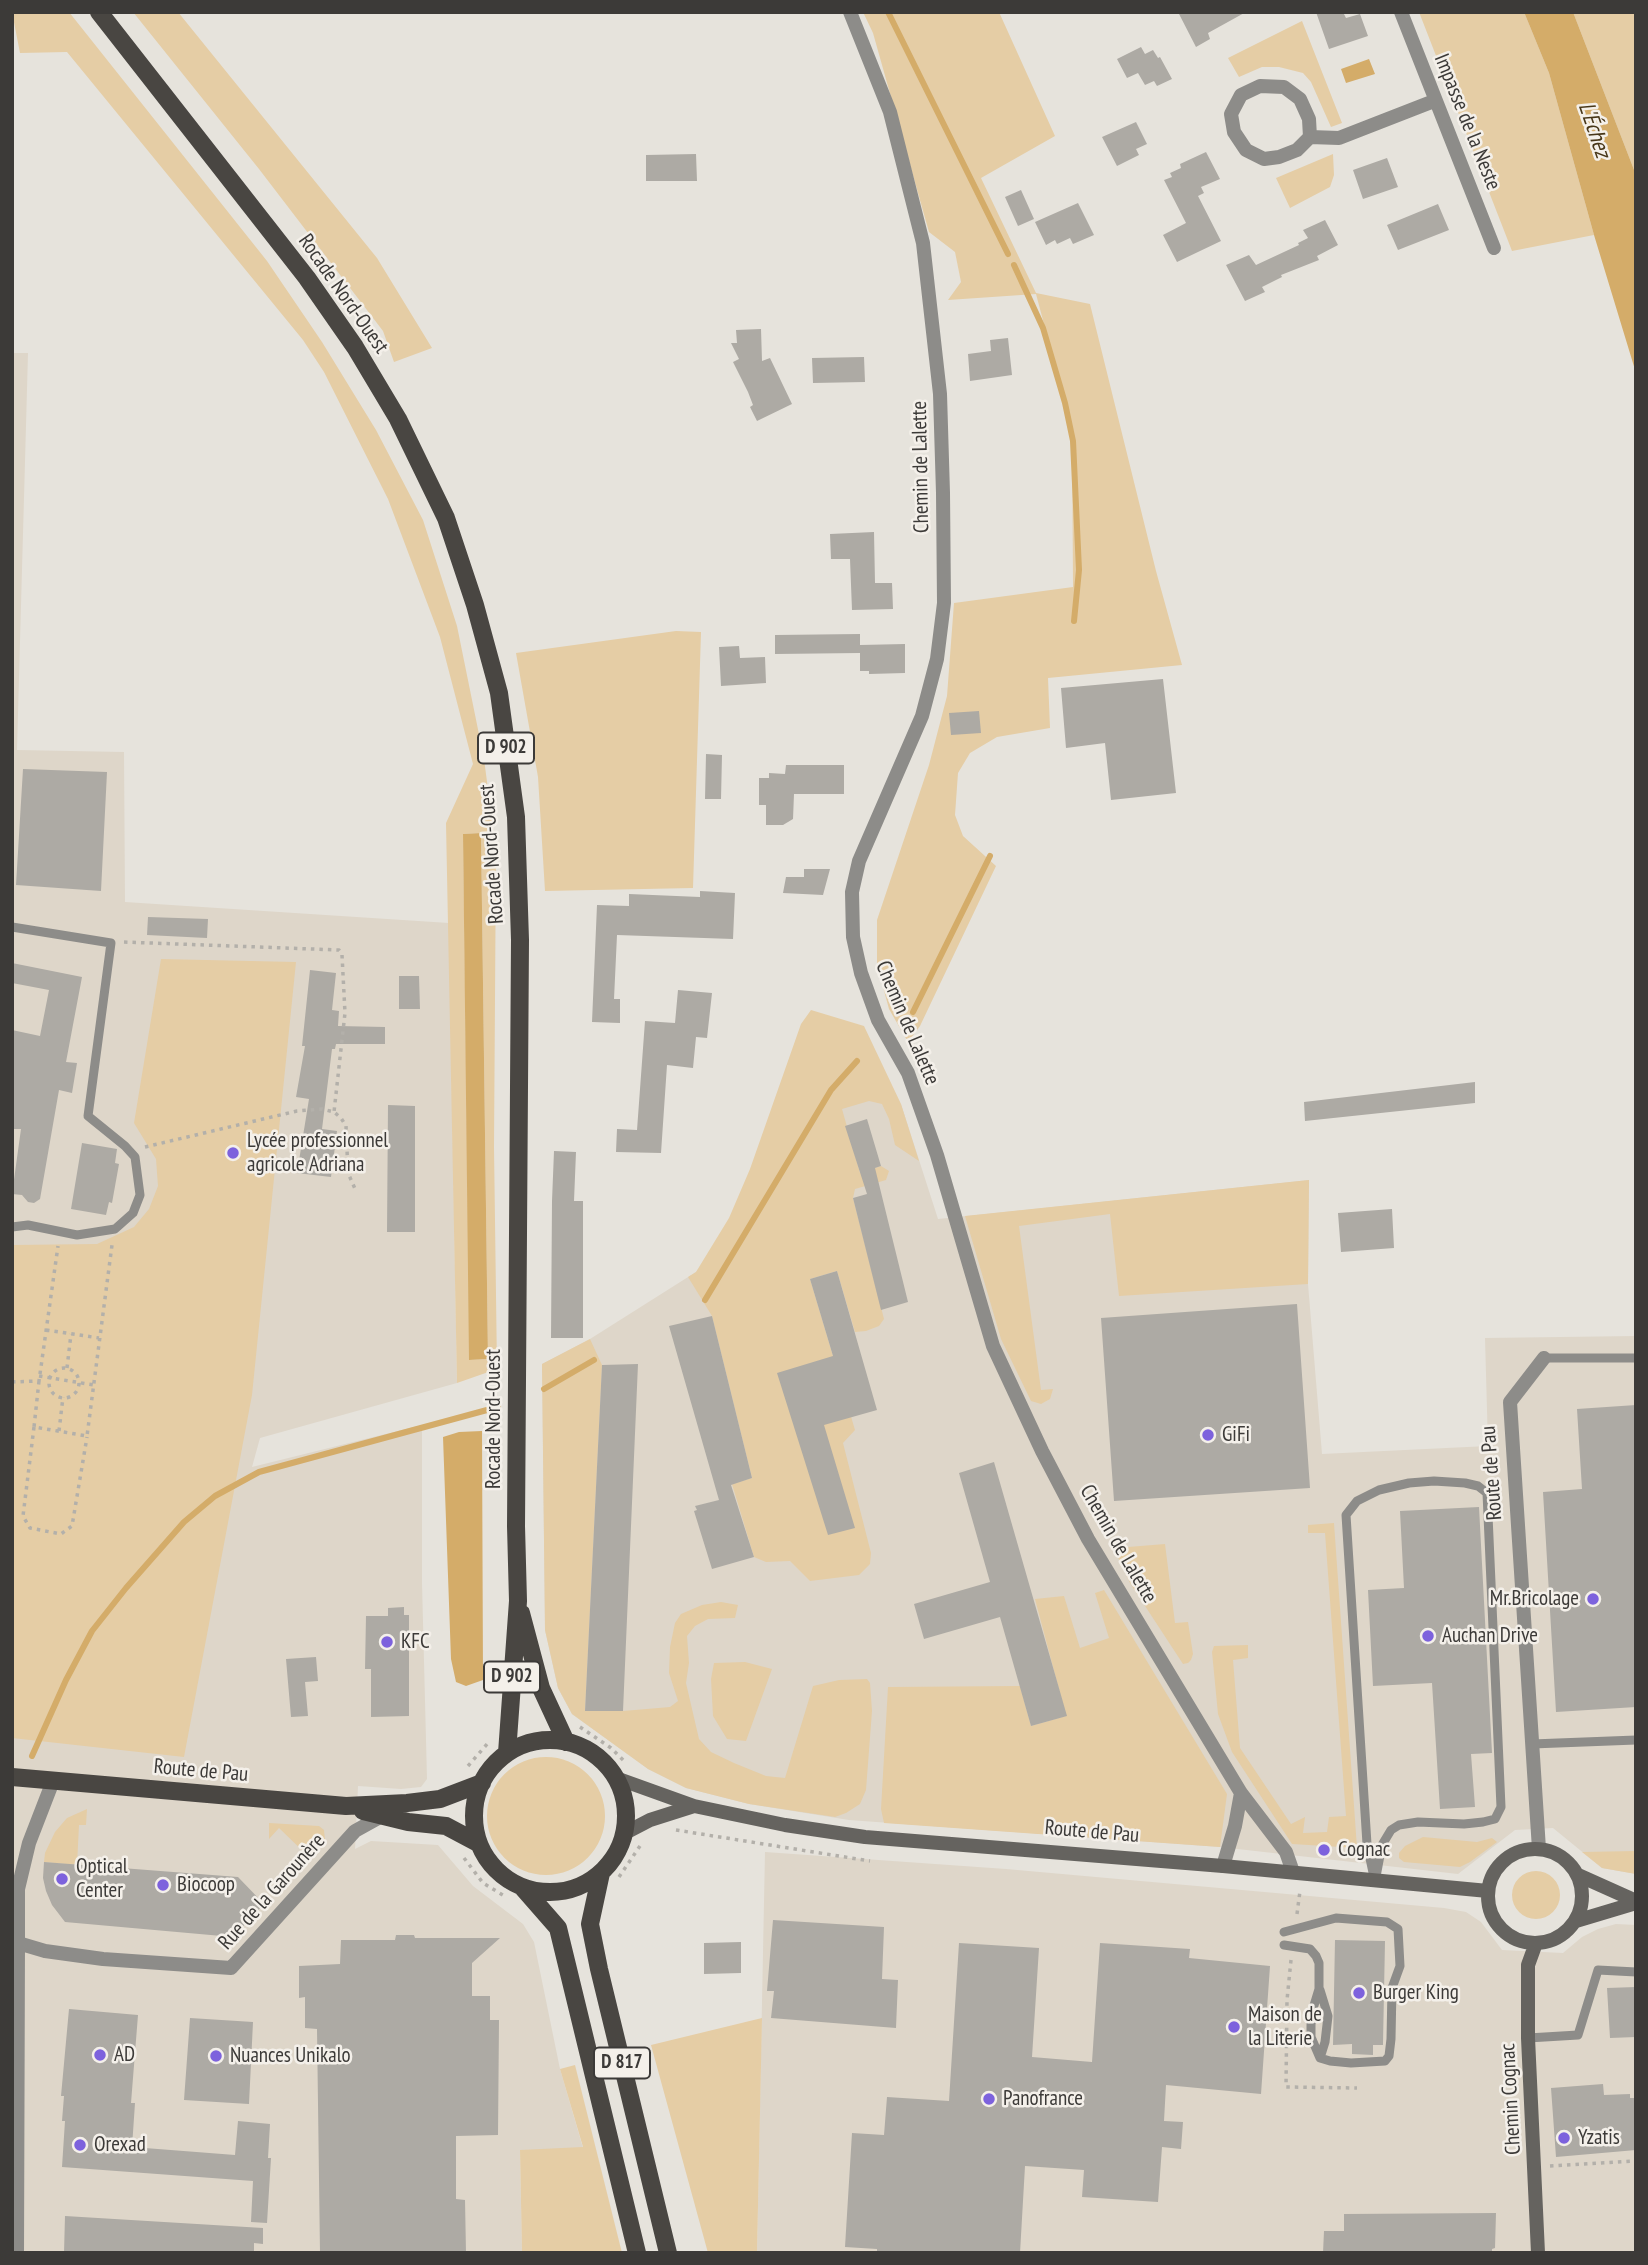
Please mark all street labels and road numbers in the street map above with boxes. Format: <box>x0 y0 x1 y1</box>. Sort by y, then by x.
street label: Impasse de la Neste <box>1428 50 1506 194</box>
street label: Rocade Nord-Ouest <box>293 229 393 359</box>
street label: Chemin de Lalette <box>907 401 935 533</box>
road number: D 902 <box>478 733 534 764</box>
street label: Rocade Nord-Ouest <box>475 783 509 925</box>
street label: Chemin de Lalette <box>870 957 944 1089</box>
street label: Rocade Nord-Ouest <box>481 1349 507 1489</box>
street label: Route de Pau <box>1476 1425 1508 1521</box>
street label: Chemin de Lalette <box>1074 1481 1162 1607</box>
road number: D 902 <box>484 1662 540 1693</box>
street label: Route de Pau <box>153 1754 249 1788</box>
street label: Route de Pau <box>1044 1815 1140 1849</box>
street label: Rue de la Garounère <box>213 1829 331 1955</box>
street label: Chemin Cognac <box>1495 2043 1527 2155</box>
road number: D 817 <box>594 2048 650 2078</box>

